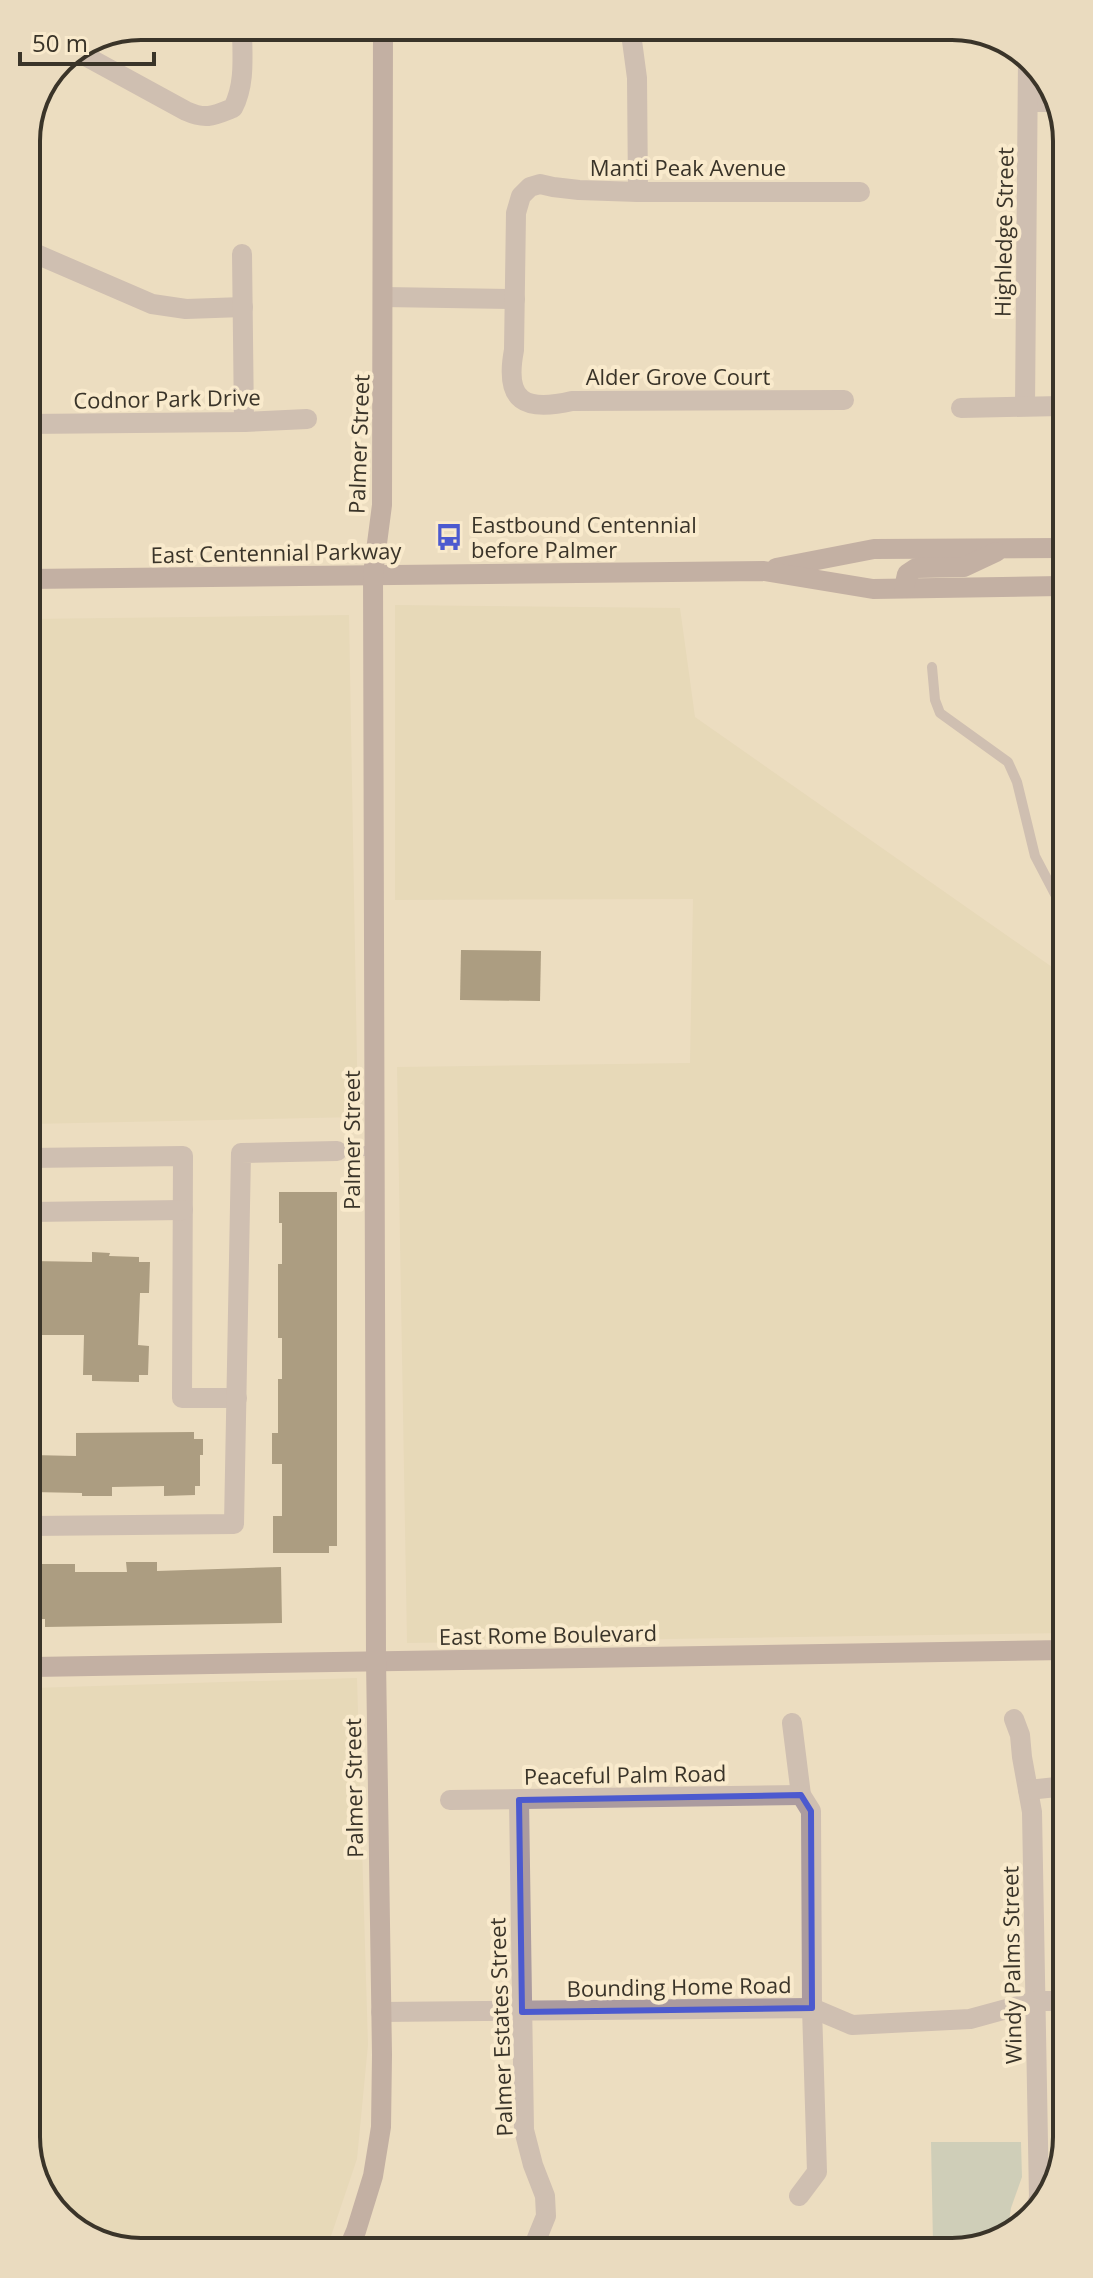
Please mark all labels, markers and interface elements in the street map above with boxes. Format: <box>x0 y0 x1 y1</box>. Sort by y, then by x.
scale bar <box>20 16 154 66</box>
text: 50 m <box>32 26 88 59</box>
street label: Highledge Street <box>987 147 1019 317</box>
street label: Manti Peak Avenue <box>590 152 786 182</box>
street label: Alder Grove Court <box>586 361 770 391</box>
street label: Palmer Street <box>341 373 375 514</box>
street label: Codnor Park Drive <box>73 381 261 415</box>
place label: Eastbound Centennial before Palmer <box>471 509 697 564</box>
bus stop icon: Eastbound Centennial before Palmer <box>434 522 464 552</box>
street label: East Centennial Parkway <box>150 535 403 569</box>
street label: Palmer Street <box>336 1070 366 1210</box>
street label: East Rome Boulevard <box>439 1617 657 1651</box>
street label: Palmer Street <box>337 1718 369 1858</box>
street label: Peaceful Palm Road <box>524 1757 726 1791</box>
street label: Windy Palms Street <box>994 1865 1028 2065</box>
street label: Palmer Estates Street <box>481 1917 519 2137</box>
street label: Bounding Home Road <box>566 1969 792 2003</box>

